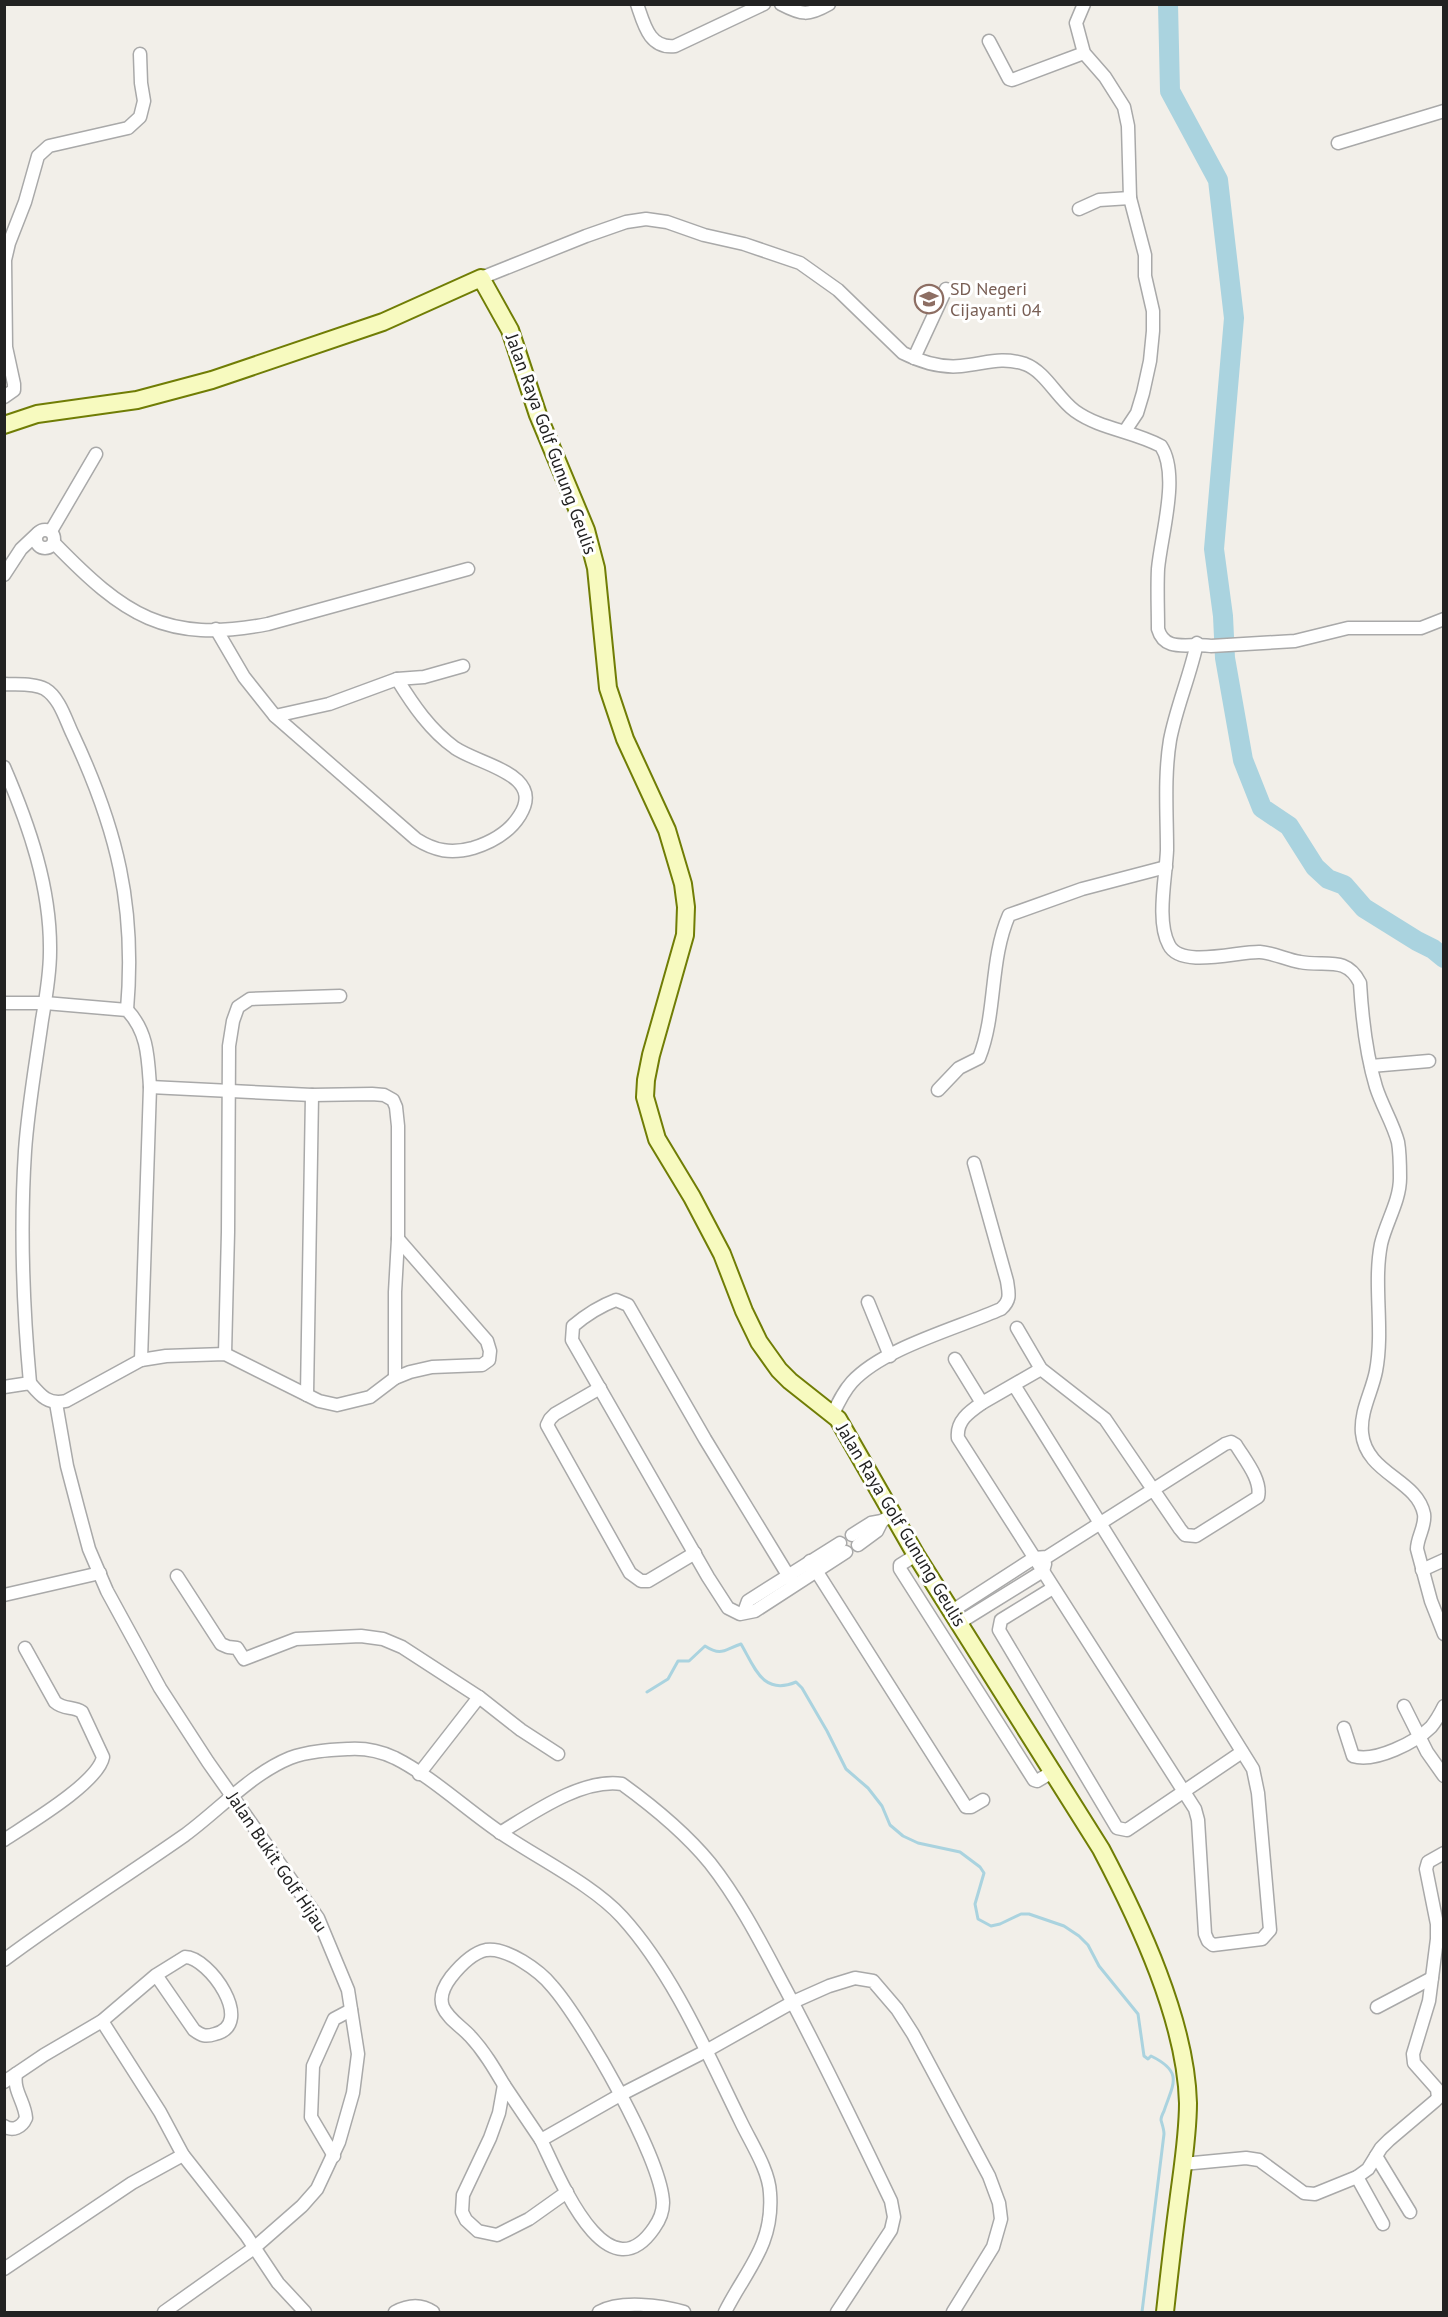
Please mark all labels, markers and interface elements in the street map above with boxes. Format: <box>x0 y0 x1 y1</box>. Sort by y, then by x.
place label: SD Negeri Cijayanti 04 <box>950 277 1042 321</box>
school or university icon: SD Negeri Cijayanti 04 <box>913 283 945 315</box>
street label: Jalan Raya Golf Gunung Geulis <box>500 329 602 557</box>
street label: Jalan Raya Golf Gunung Geulis <box>831 1418 971 1631</box>
street label: Jalan Bukit Golf Hijau <box>221 1786 333 1936</box>

